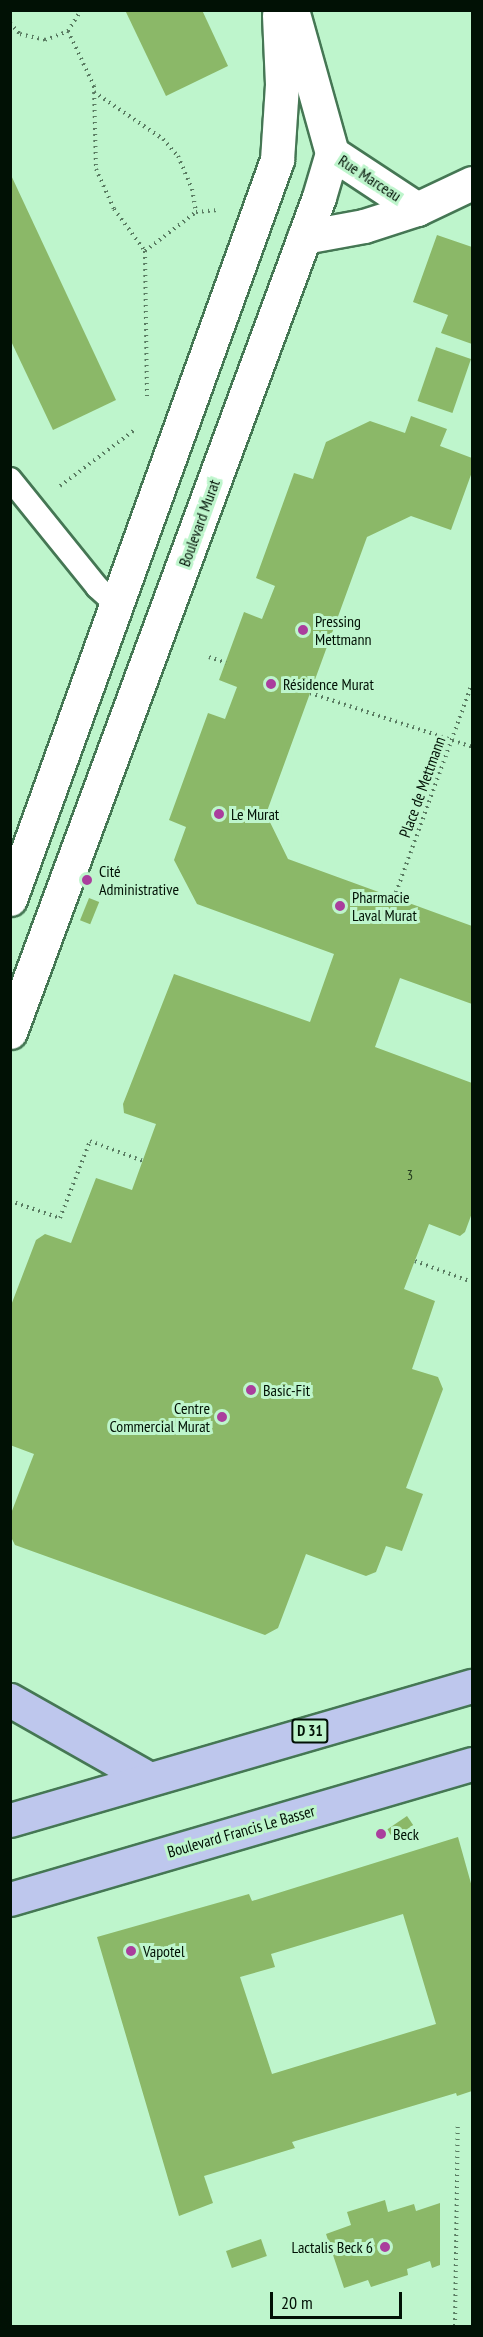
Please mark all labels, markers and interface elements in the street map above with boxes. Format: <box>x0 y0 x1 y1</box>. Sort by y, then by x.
street label: Rue Marceau <box>335 151 405 205</box>
street label: Boulevard Murat <box>174 477 224 569</box>
place label: Pressing Mettmann <box>315 611 371 649</box>
marker: Pressing Mettmann <box>296 623 310 637</box>
place label: Résidence Murat <box>283 674 374 694</box>
marker: Résidence Murat <box>264 677 278 691</box>
street label: Place de Mettmann <box>395 734 449 840</box>
place label: Le Murat <box>231 804 279 824</box>
marker: Le Murat <box>212 807 226 821</box>
place label: Cité Administrative <box>99 861 179 899</box>
marker: Cité Administrative <box>80 873 94 887</box>
place label: Pharmacie Laval Murat <box>352 887 417 925</box>
marker: Pharmacie Laval Murat <box>333 899 347 913</box>
house number: 3 <box>407 1167 413 1183</box>
place label: Basic-Fit <box>263 1380 310 1400</box>
marker: Basic-Fit <box>244 1383 258 1397</box>
place label: Centre Commercial Murat <box>109 1398 210 1436</box>
marker: Centre Commercial Murat <box>215 1410 229 1424</box>
road number: D 31 <box>290 1719 330 1743</box>
street label: Boulevard Francis Le Basser <box>165 1801 317 1861</box>
place label: Beck <box>393 1824 419 1844</box>
marker: Beck <box>374 1827 388 1841</box>
place label: Vapotel <box>143 1941 185 1961</box>
marker: Vapotel <box>124 1944 138 1958</box>
place label: Lactalis Beck 6 <box>291 2237 373 2257</box>
marker: Lactalis Beck 6 <box>378 2240 392 2254</box>
scale bar <box>273 2280 405 2318</box>
text: 20 m <box>281 2291 313 2314</box>

